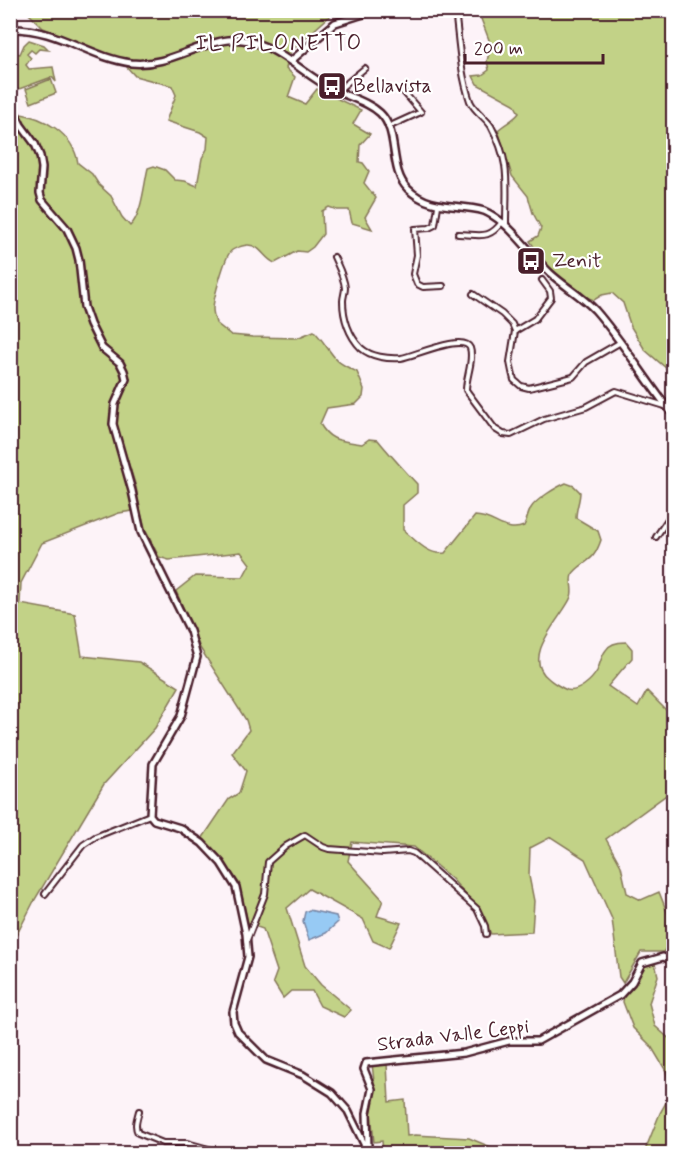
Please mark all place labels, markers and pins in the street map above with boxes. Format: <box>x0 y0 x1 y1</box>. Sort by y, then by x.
bus stop icon: Bellavista <box>316 70 348 102</box>
place label: Bellavista <box>353 73 432 100</box>
bus stop icon: Zenit <box>515 245 547 277</box>
place label: Zenit <box>552 248 601 275</box>

